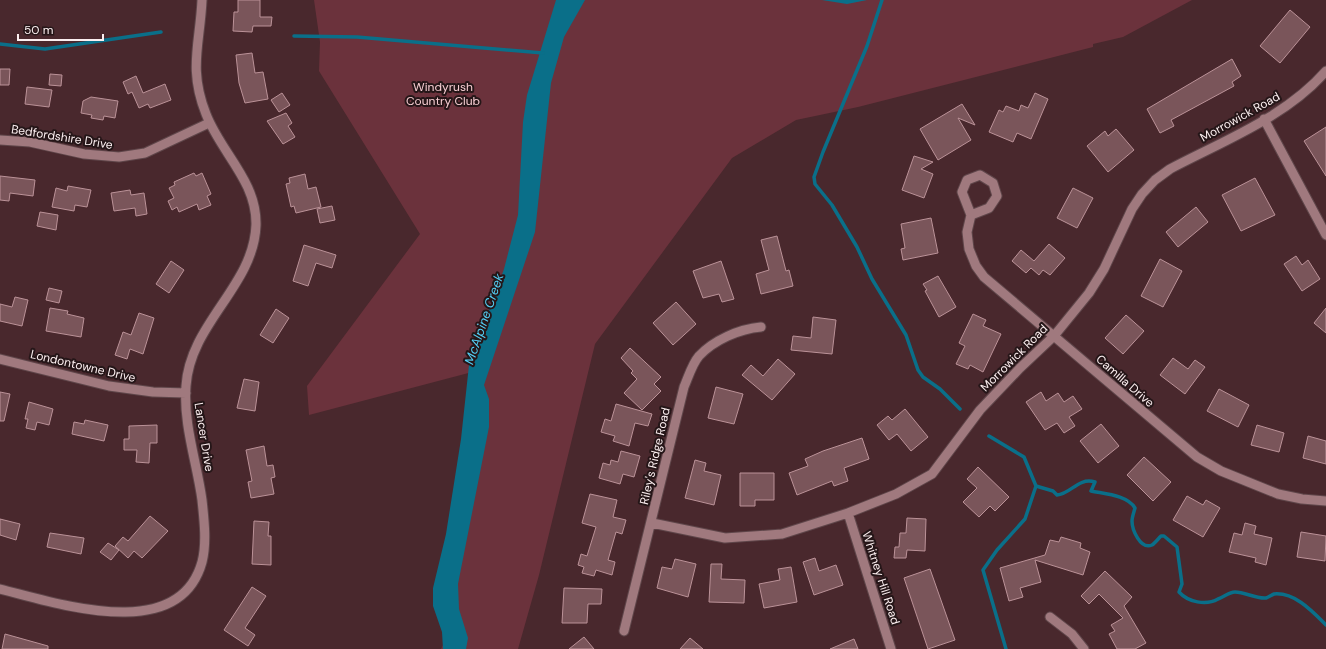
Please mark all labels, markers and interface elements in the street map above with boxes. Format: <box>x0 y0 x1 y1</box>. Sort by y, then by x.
scale bar <box>18 16 103 42</box>
text: 50 m <box>24 22 53 38</box>
park label: Windyrush Country Club <box>406 79 480 109</box>
street label: Morrowick Road <box>1197 88 1283 146</box>
street label: Bedfordshire Drive <box>10 121 114 153</box>
water label: McAlpine Creek <box>460 271 508 367</box>
street label: Morrowick Road <box>977 321 1051 395</box>
street label: Londontowne Drive <box>29 346 137 386</box>
street label: Camilla Drive <box>1093 351 1158 411</box>
street label: Lancer Drive <box>191 401 217 473</box>
street label: Riley's Ridge Road <box>636 406 674 506</box>
street label: Whitney Hill Road <box>858 529 904 627</box>

